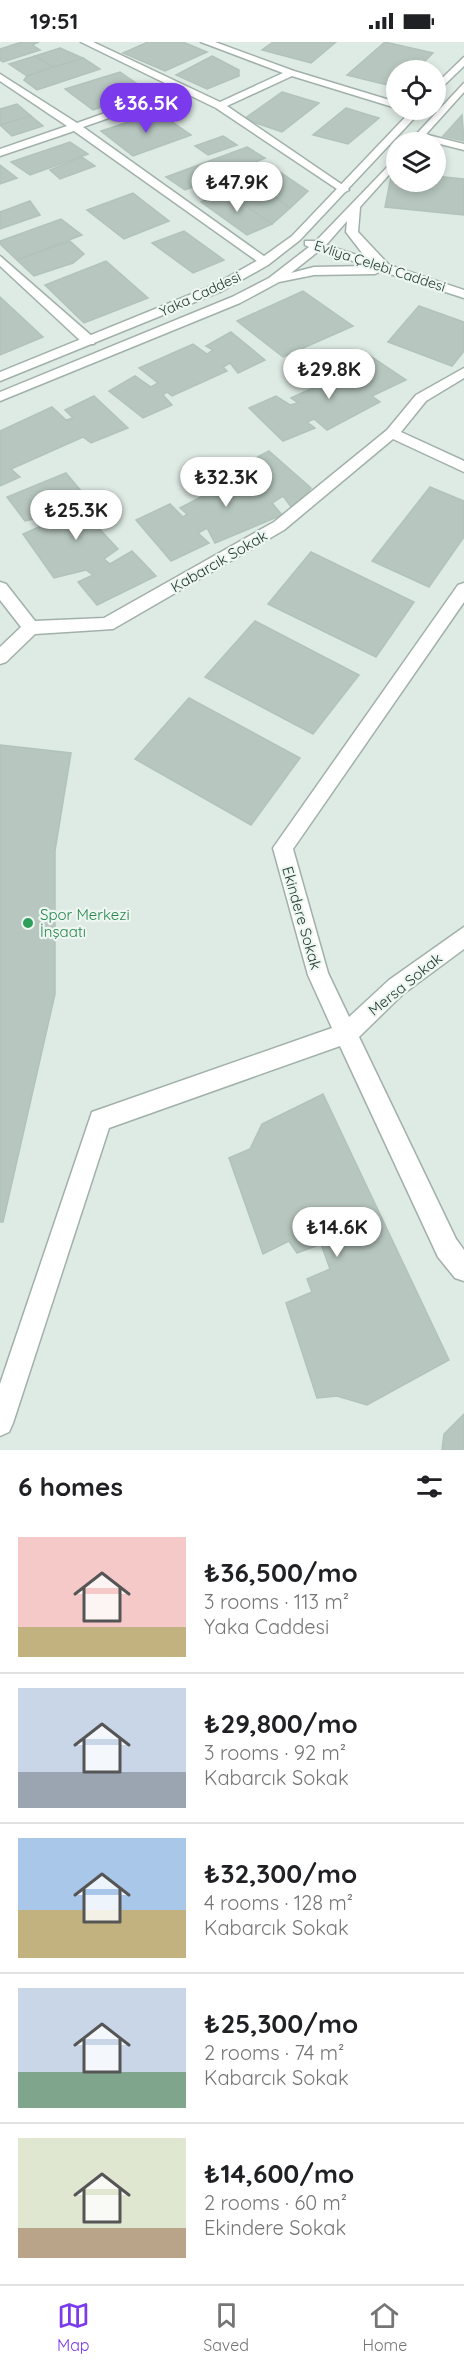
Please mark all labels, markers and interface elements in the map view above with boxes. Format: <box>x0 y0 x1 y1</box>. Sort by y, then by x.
text: 19:51 <box>30 7 78 35</box>
map controls <box>386 60 446 192</box>
button: locate <box>386 60 446 120</box>
pin: ₺36.5K <box>97 83 195 134</box>
text: ₺36.5K <box>114 90 178 115</box>
button: layers <box>386 132 446 192</box>
pin: ₺47.9K <box>188 162 286 213</box>
text: ₺47.9K <box>206 169 268 194</box>
street label: Evliya Çelebi Caddesi <box>312 236 448 296</box>
street label: Yaka Caddesi <box>156 267 244 321</box>
pin: ₺29.8K <box>280 349 378 400</box>
text: ₺29.8K <box>297 356 361 381</box>
pin: ₺32.3K <box>177 457 275 508</box>
text: ₺32.3K <box>194 464 258 489</box>
pin: ₺25.3K <box>27 490 125 541</box>
text: ₺25.3K <box>44 497 108 522</box>
street label: Kabarcık Sokak <box>167 526 271 596</box>
street label: Ekindere Sokak <box>278 864 326 972</box>
place label: Spor Merkezi İnşaatı <box>40 905 130 941</box>
marker: Spor Merkezi İnşaatı <box>21 916 35 930</box>
street label: Mersa Sokak <box>364 948 446 1020</box>
pin: ₺14.6K <box>288 1207 386 1258</box>
text: ₺14.6K <box>306 1214 368 1239</box>
text: 6 homes <box>18 1470 123 1503</box>
icon: filters <box>413 1470 446 1503</box>
text: ₺36,500/mo <box>204 1556 358 1589</box>
icon: home <box>66 1561 138 1633</box>
text: 3 rooms · 113 m² <box>204 1589 349 1614</box>
text: Yaka Caddesi <box>204 1614 329 1639</box>
text: ₺29,800/mo <box>204 1707 358 1740</box>
icon: home <box>66 1712 138 1784</box>
text: 3 rooms · 92 m² <box>204 1740 346 1765</box>
text: Kabarcık Sokak <box>204 1765 349 1790</box>
text: ₺32,300/mo <box>204 1857 357 1890</box>
icon: home <box>66 1862 138 1934</box>
text: 4 rooms · 128 m² <box>204 1890 353 1915</box>
text: Kabarcık Sokak <box>204 1915 349 1940</box>
text: ₺25,300/mo <box>204 2007 358 2040</box>
icon: home <box>66 2012 138 2084</box>
text: 2 rooms · 74 m² <box>204 2040 344 2065</box>
text: Kabarcık Sokak <box>204 2065 349 2090</box>
text: ₺14,600/mo <box>204 2157 354 2190</box>
icon: home <box>66 2162 138 2234</box>
text: 2 rooms · 60 m² <box>204 2190 347 2215</box>
text: Ekindere Sokak <box>204 2215 346 2240</box>
tab: Map <box>57 2299 90 2355</box>
tab: Saved <box>203 2299 249 2355</box>
tab: Home <box>362 2299 407 2355</box>

